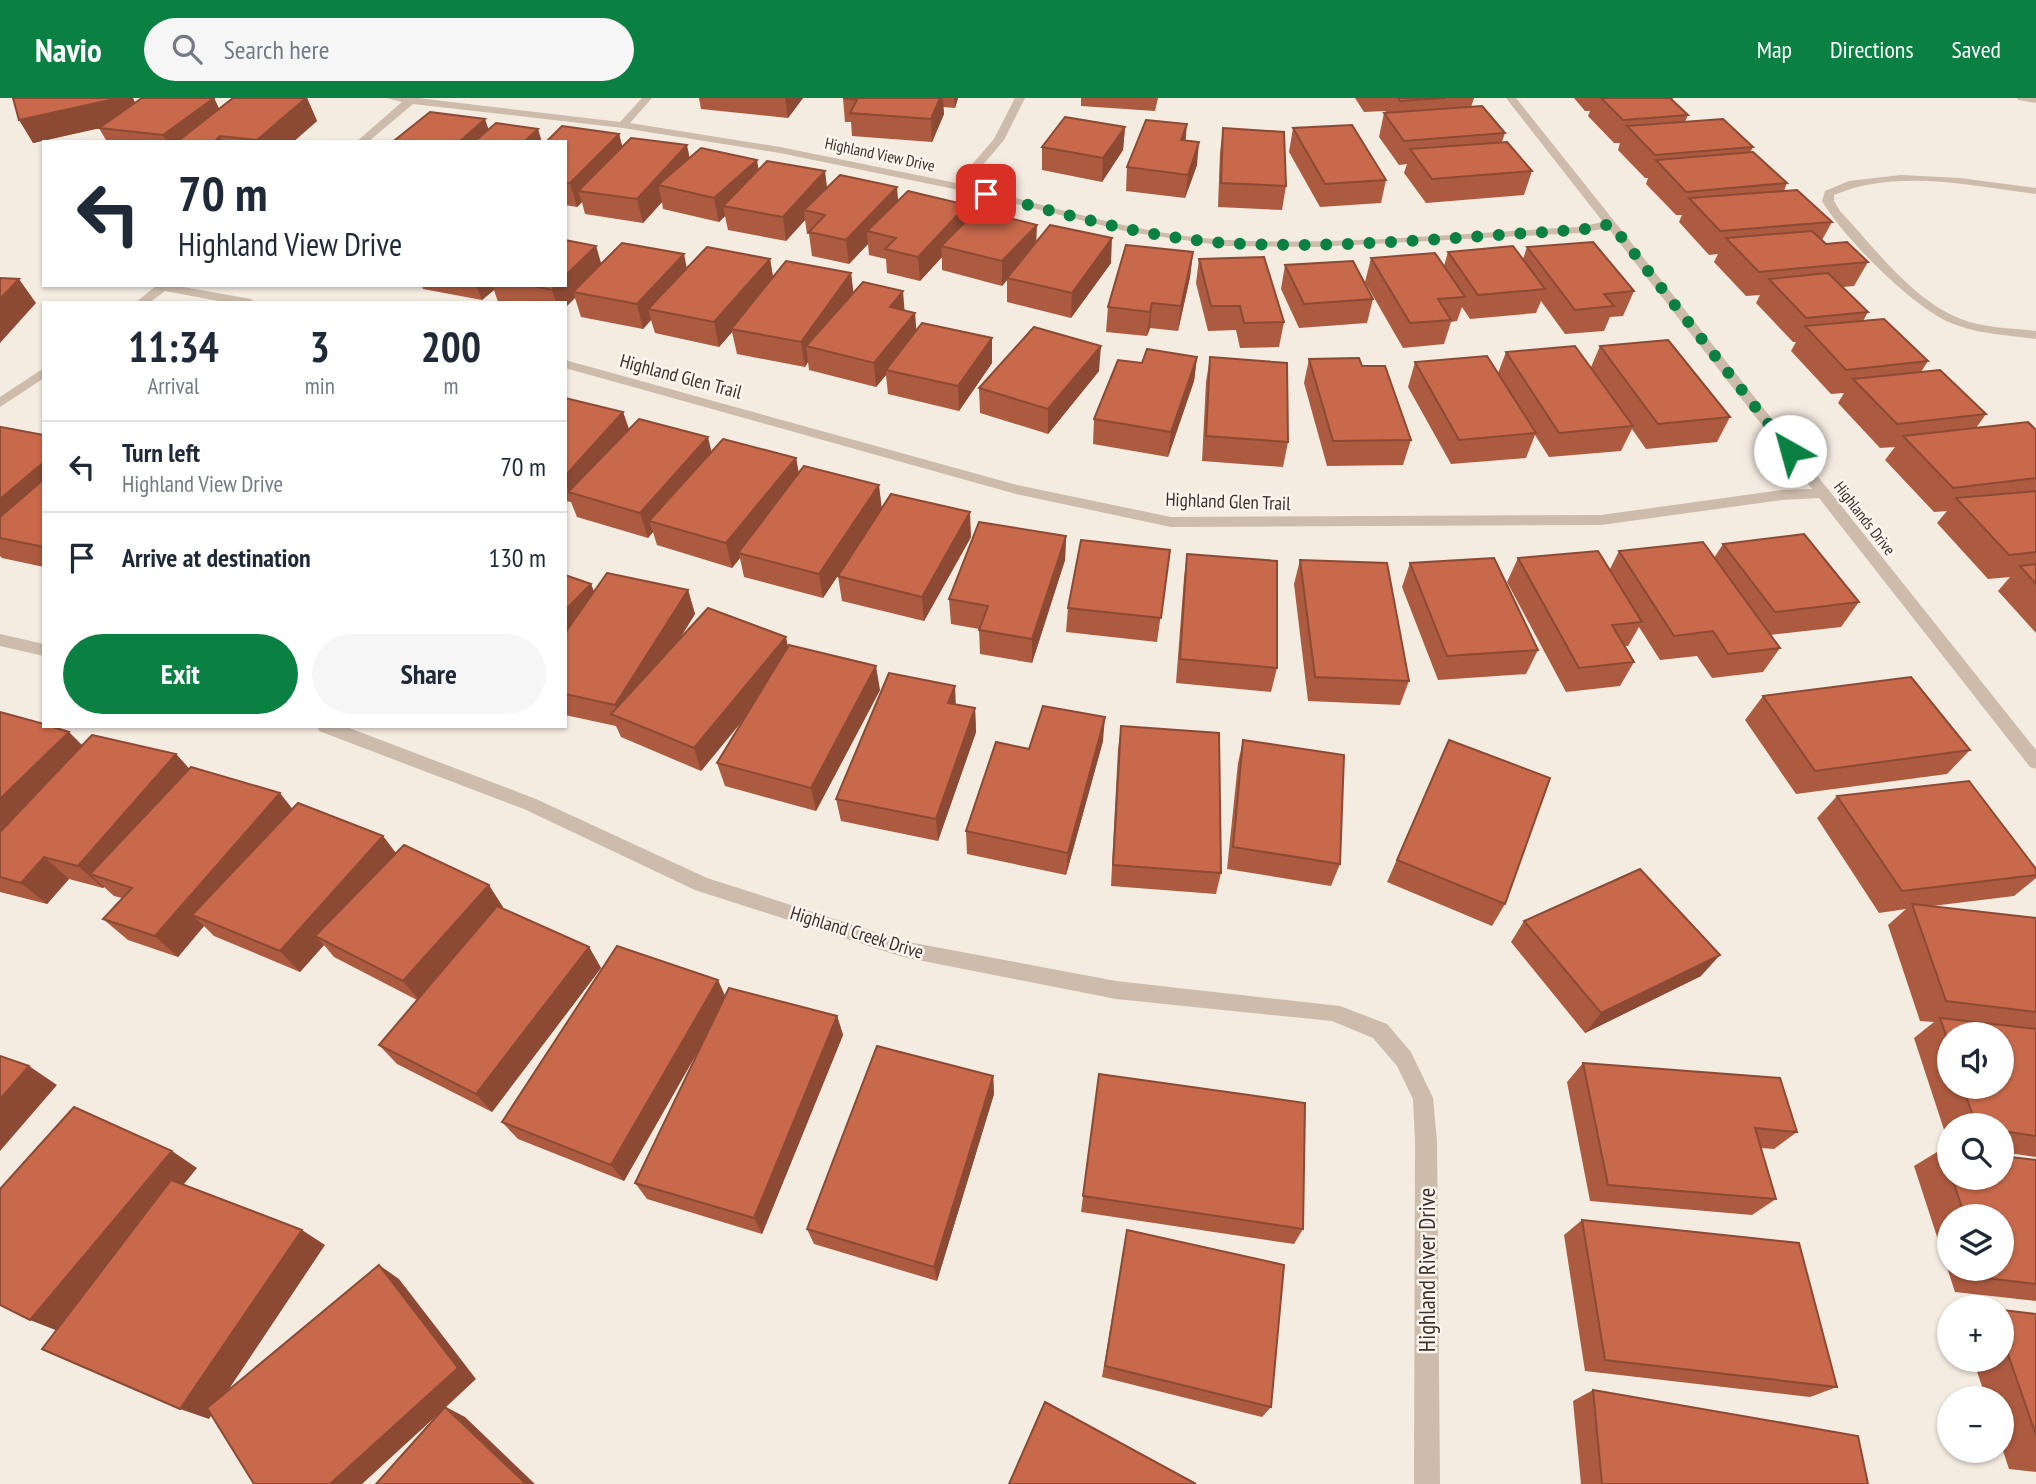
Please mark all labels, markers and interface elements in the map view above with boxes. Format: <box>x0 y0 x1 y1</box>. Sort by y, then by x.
search box <box>144 18 634 81</box>
text: Navio <box>35 28 102 71</box>
icon: search <box>168 30 206 68</box>
text: Search here <box>224 33 329 66</box>
text: Map <box>1757 34 1792 65</box>
text: Directions <box>1830 34 1914 65</box>
text: Saved <box>1952 34 2001 65</box>
street label: Highland View Drive <box>823 133 937 175</box>
text: 70 m <box>178 161 267 225</box>
pin <box>956 164 1016 224</box>
icon: left <box>63 168 154 259</box>
icon: arrive <box>967 175 1005 213</box>
text: Highland View Drive <box>178 223 402 265</box>
text: 11:34 <box>128 319 219 374</box>
text: 3 <box>310 319 330 374</box>
text: 200 <box>421 319 481 374</box>
street label: Highland Glen Trail <box>617 348 745 404</box>
text: Arrival <box>147 371 199 400</box>
text: min <box>305 371 335 400</box>
text: m <box>443 371 458 400</box>
position arrow <box>1753 414 1827 488</box>
text: Turn left <box>122 436 200 469</box>
icon: left <box>63 448 101 486</box>
text: 70 m <box>500 450 546 483</box>
text: Highland View Drive <box>122 469 283 498</box>
street label: Highlands Drive <box>1830 477 1900 559</box>
street label: Highland Glen Trail <box>1165 487 1292 515</box>
icon: arrive <box>63 539 101 577</box>
text: Arrive at destination <box>122 541 311 574</box>
text: 130 m <box>488 541 546 574</box>
button: Exit <box>63 634 298 714</box>
button: Share <box>312 634 546 714</box>
street label: Highland Creek Drive <box>787 900 927 964</box>
map controls <box>1937 1022 2014 1463</box>
button: sound <box>1937 1022 2014 1099</box>
button: search <box>1937 1113 2014 1190</box>
street label: Highland River Drive <box>1412 1188 1441 1352</box>
button: layers <box>1937 1204 2014 1281</box>
button: + <box>1937 1295 2014 1372</box>
button: − <box>1937 1386 2014 1463</box>

